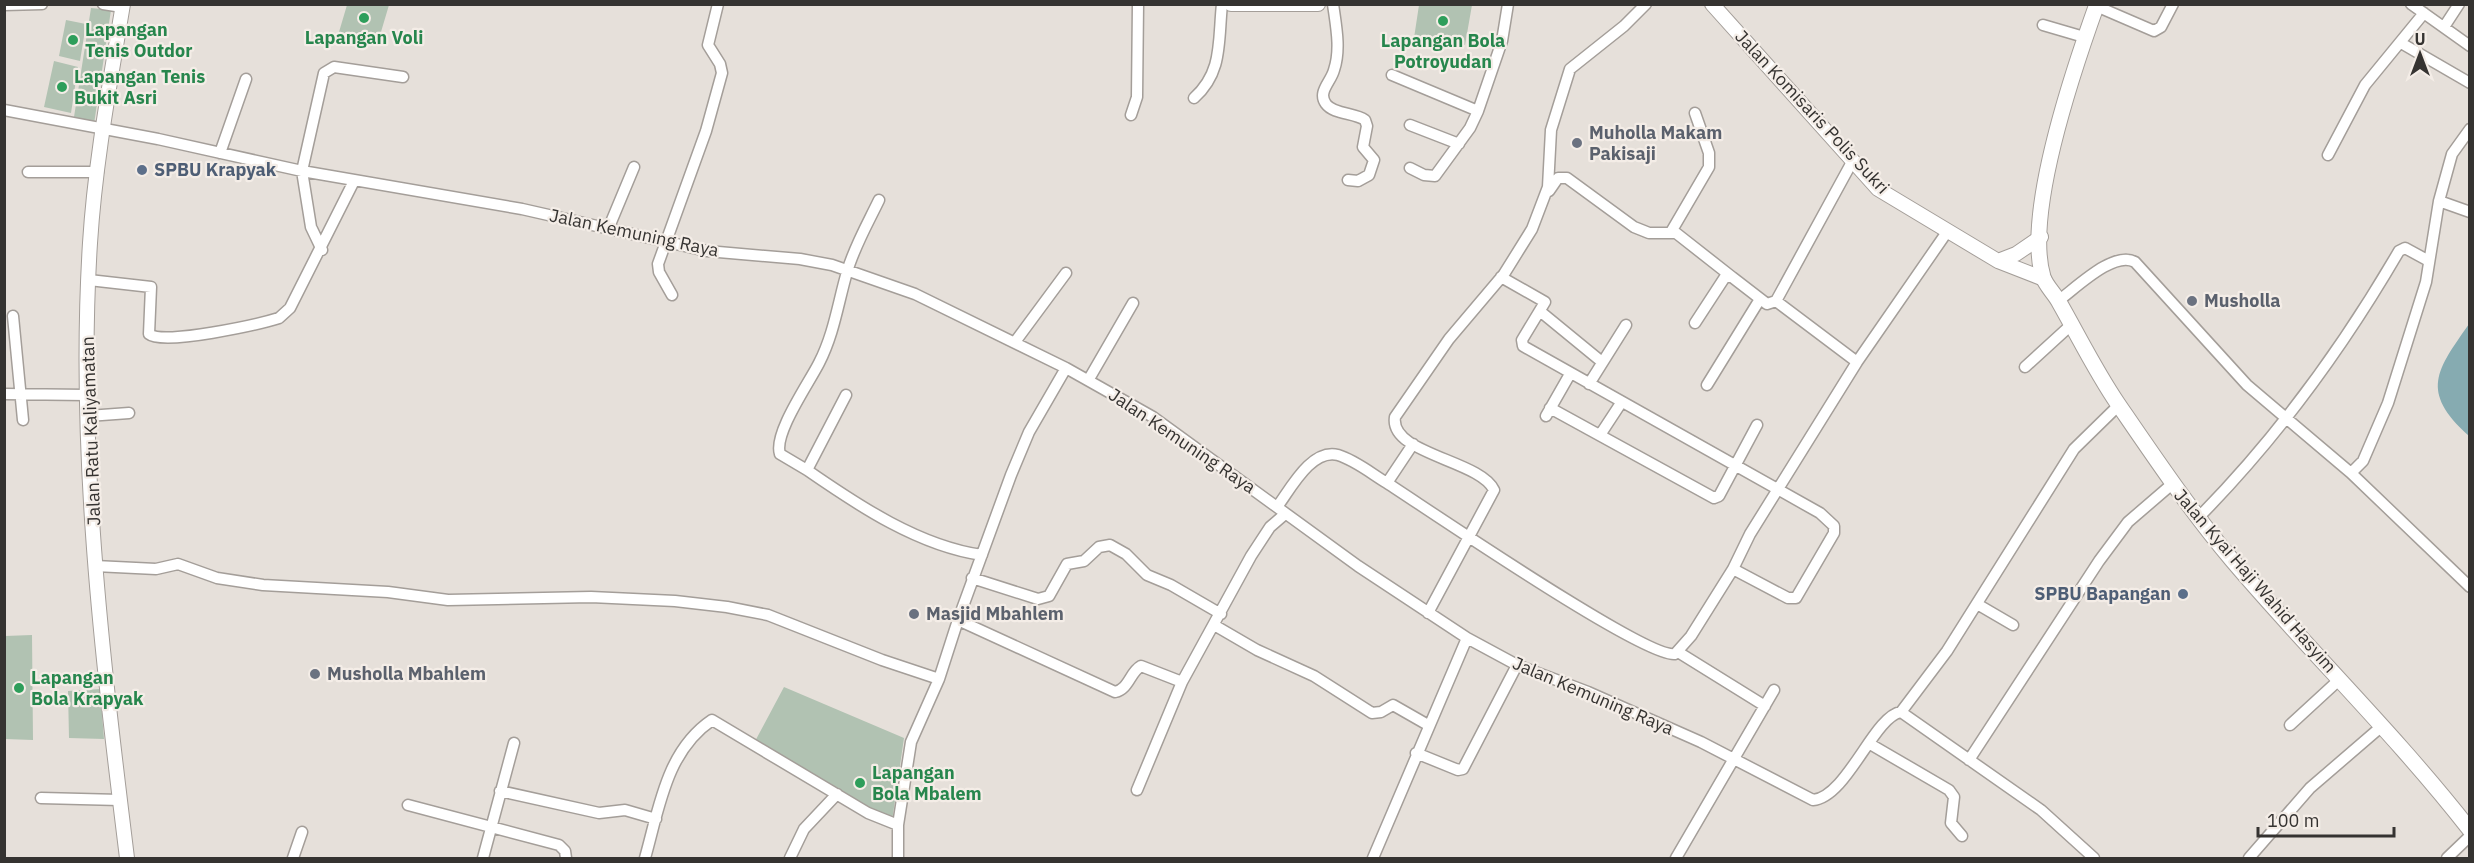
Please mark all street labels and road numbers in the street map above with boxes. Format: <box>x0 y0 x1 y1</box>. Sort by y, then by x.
street label: Jalan Komisaris Polis Sukri <box>1730 25 1894 198</box>
street label: Jalan Kemuning Raya <box>547 203 721 262</box>
street label: Jalan Ratu Kaliyamatan <box>76 336 105 526</box>
street label: Jalan Kemuning Raya <box>1104 383 1261 499</box>
street label: Jalan Kyai Haji Wahid Hasyim <box>2169 484 2342 677</box>
street label: Jalan Kemuning Raya <box>1509 651 1677 740</box>

